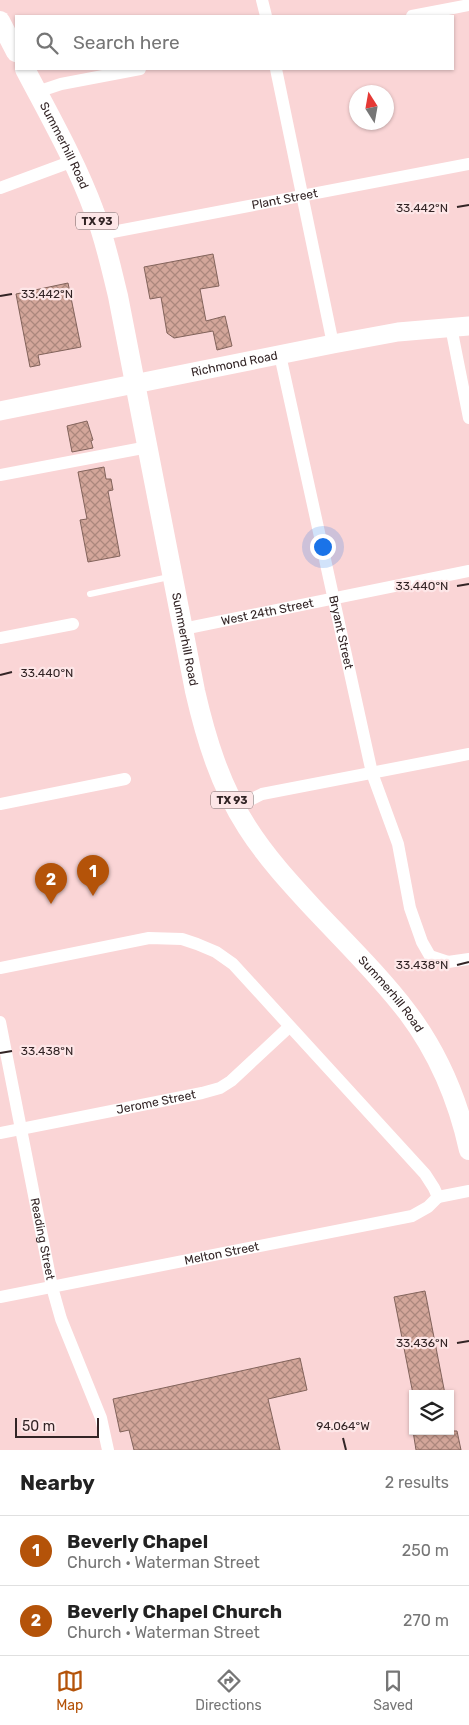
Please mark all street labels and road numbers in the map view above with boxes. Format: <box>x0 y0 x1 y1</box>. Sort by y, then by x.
street label: Summerhill Road <box>37 100 91 191</box>
street label: Plant Street <box>251 186 319 212</box>
road number: TX 93 <box>76 212 118 230</box>
street label: Richmond Road <box>190 348 279 379</box>
street label: Summerhill Road <box>169 591 201 687</box>
street label: Bryant Street <box>326 594 356 671</box>
street label: West 24th Street <box>220 596 315 628</box>
road number: TX 93 <box>211 792 253 808</box>
street label: Summerhill Road <box>355 953 426 1035</box>
street label: Jerome Street <box>115 1087 197 1117</box>
street label: Reading Street <box>28 1197 58 1281</box>
street label: Melton Street <box>183 1239 261 1268</box>

